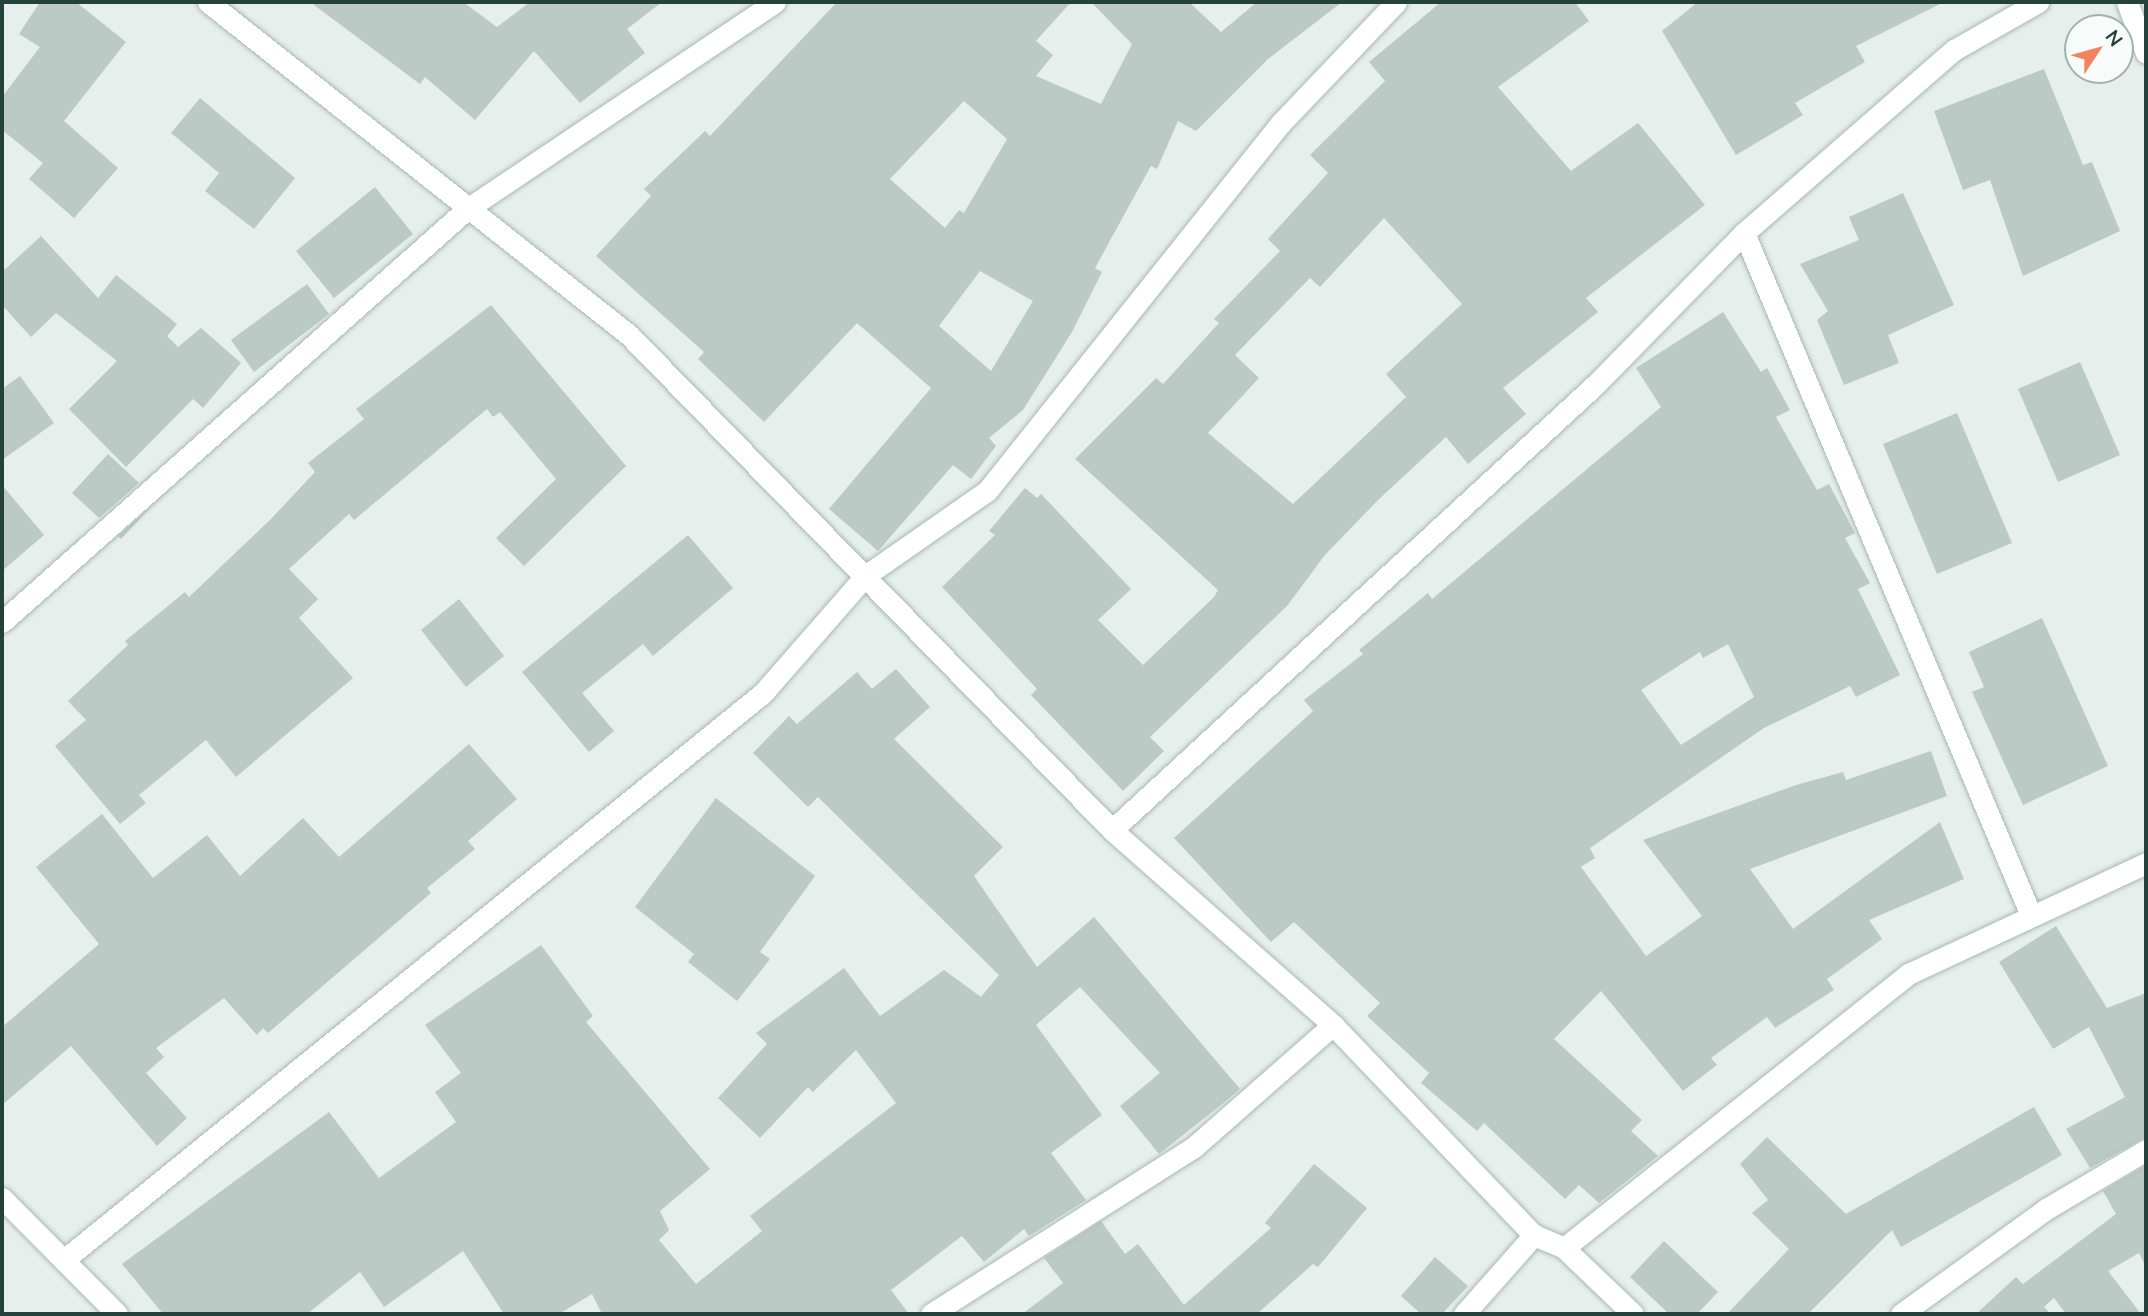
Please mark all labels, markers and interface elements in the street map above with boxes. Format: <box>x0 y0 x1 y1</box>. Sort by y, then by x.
north arrow <box>2064 14 2134 84</box>
text: N <box>2100 25 2128 51</box>

